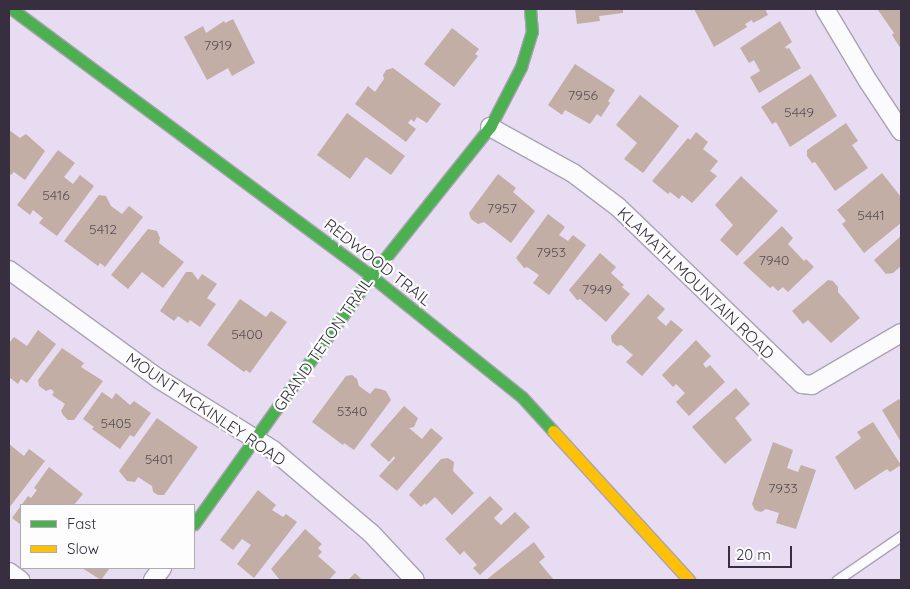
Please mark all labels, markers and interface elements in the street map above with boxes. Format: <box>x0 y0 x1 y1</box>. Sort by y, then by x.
house number: 7919 <box>204 37 232 53</box>
house number: 7956 <box>568 87 598 103</box>
house number: 5449 <box>784 104 814 120</box>
house number: 5416 <box>42 187 70 203</box>
house number: 7957 <box>487 200 517 216</box>
street label: KLAMATH MOUNTAIN ROAD <box>614 203 778 363</box>
house number: 5441 <box>857 207 885 223</box>
street label: REDWOOD TRAIL <box>321 214 435 310</box>
house number: 5412 <box>89 221 117 237</box>
house number: 7953 <box>536 244 566 260</box>
house number: 7940 <box>759 252 789 268</box>
street label: GRAND TETON TRAIL <box>269 273 377 415</box>
house number: 7949 <box>582 281 612 297</box>
house number: 5400 <box>231 326 263 342</box>
street label: MOUNT MCKINLEY ROAD <box>123 348 289 470</box>
house number: 5340 <box>337 403 367 419</box>
house number: 5405 <box>101 415 131 431</box>
house number: 5401 <box>145 451 173 467</box>
house number: 7933 <box>768 480 798 496</box>
legend <box>20 504 195 569</box>
text: Fast <box>67 514 96 533</box>
scale bar <box>730 536 794 568</box>
text: Slow <box>67 539 99 558</box>
text: 20 m <box>736 545 771 564</box>

